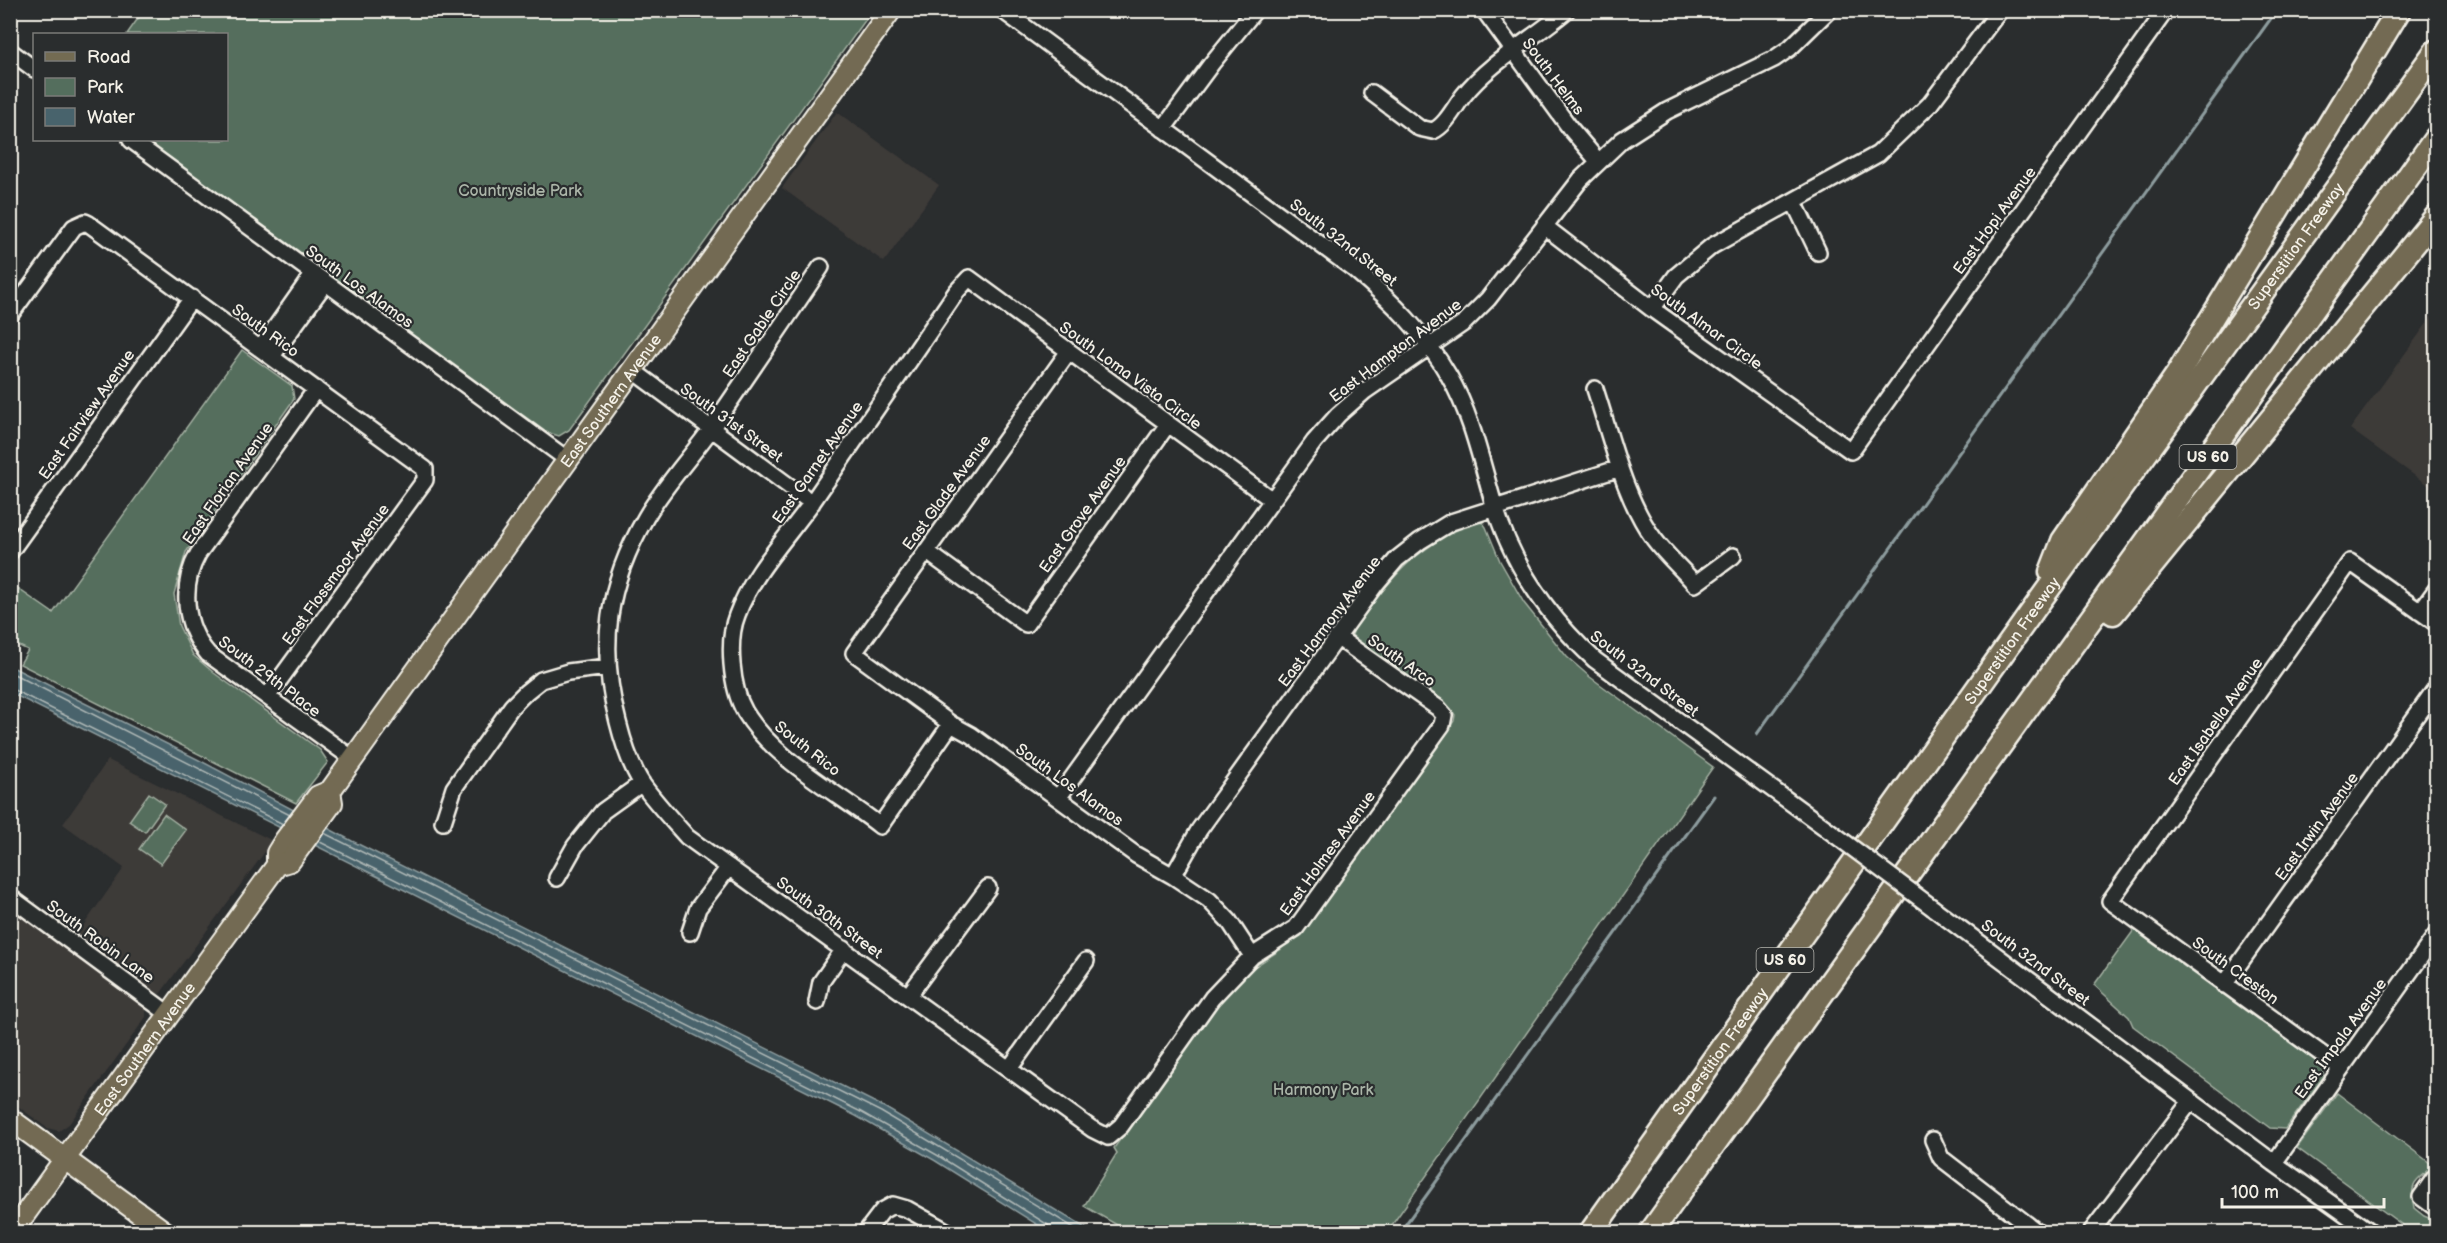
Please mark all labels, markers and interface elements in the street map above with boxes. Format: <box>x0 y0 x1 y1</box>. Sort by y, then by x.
legend <box>33 33 228 141</box>
street label: South Helms <box>1518 35 1588 119</box>
text: Road <box>87 47 131 68</box>
text: Park <box>87 77 123 98</box>
text: Water <box>87 107 135 128</box>
street label: East Hopi Avenue <box>1950 163 2041 278</box>
street label: Superstition Freeway <box>2245 179 2349 314</box>
park label: Countryside Park <box>458 182 582 201</box>
street label: South 32nd Street <box>1286 195 1401 291</box>
street label: South Los Alamos <box>302 242 417 333</box>
street label: East Gable Circle <box>719 266 806 381</box>
street label: South Almar Circle <box>1647 280 1766 374</box>
street label: East Hampton Avenue <box>1326 295 1466 407</box>
street label: South Rico <box>228 301 302 362</box>
street label: South Loma Vista Circle <box>1055 318 1205 434</box>
street label: East Southern Avenue <box>557 330 666 472</box>
street label: East Fairview Avenue <box>35 346 139 483</box>
street label: South 31st Street <box>676 380 786 467</box>
street label: East Garnet Avenue <box>769 398 868 528</box>
street label: East Florian Avenue <box>179 419 278 548</box>
street label: East Glade Avenue <box>899 431 996 554</box>
road number: US 60 <box>2180 445 2236 469</box>
street label: East Grove Avenue <box>1036 452 1131 577</box>
street label: East Flossmoor Avenue <box>279 500 394 649</box>
street label: East Harmony Avenue <box>1275 552 1386 691</box>
street label: Superstition Freeway <box>1961 573 2065 709</box>
street label: South 32nd Street <box>1586 627 1702 721</box>
street label: South Arco <box>1364 631 1439 692</box>
street label: South 29th Place <box>214 633 324 722</box>
street label: East Isabella Avenue <box>2165 654 2268 789</box>
street label: South Rico <box>770 718 844 781</box>
street label: South Los Alamos <box>1012 740 1127 831</box>
street label: East Irwin Avenue <box>2272 769 2363 885</box>
street label: East Holmes Avenue <box>1277 787 1380 920</box>
street label: South 30th Street <box>772 873 886 963</box>
street label: South Robin Lane <box>43 897 158 988</box>
street label: South 32nd Street <box>1977 916 2093 1010</box>
street label: South Creston <box>2188 933 2282 1009</box>
road number: US 60 <box>1756 948 1814 972</box>
street label: East Impala Avenue <box>2291 975 2391 1103</box>
street label: East Southern Avenue <box>91 979 200 1120</box>
street label: Superstition Freeway <box>1669 984 1773 1119</box>
park label: Harmony Park <box>1273 1081 1373 1100</box>
scale bar <box>2222 1171 2384 1209</box>
text: 100 m <box>2231 1182 2279 1203</box>

